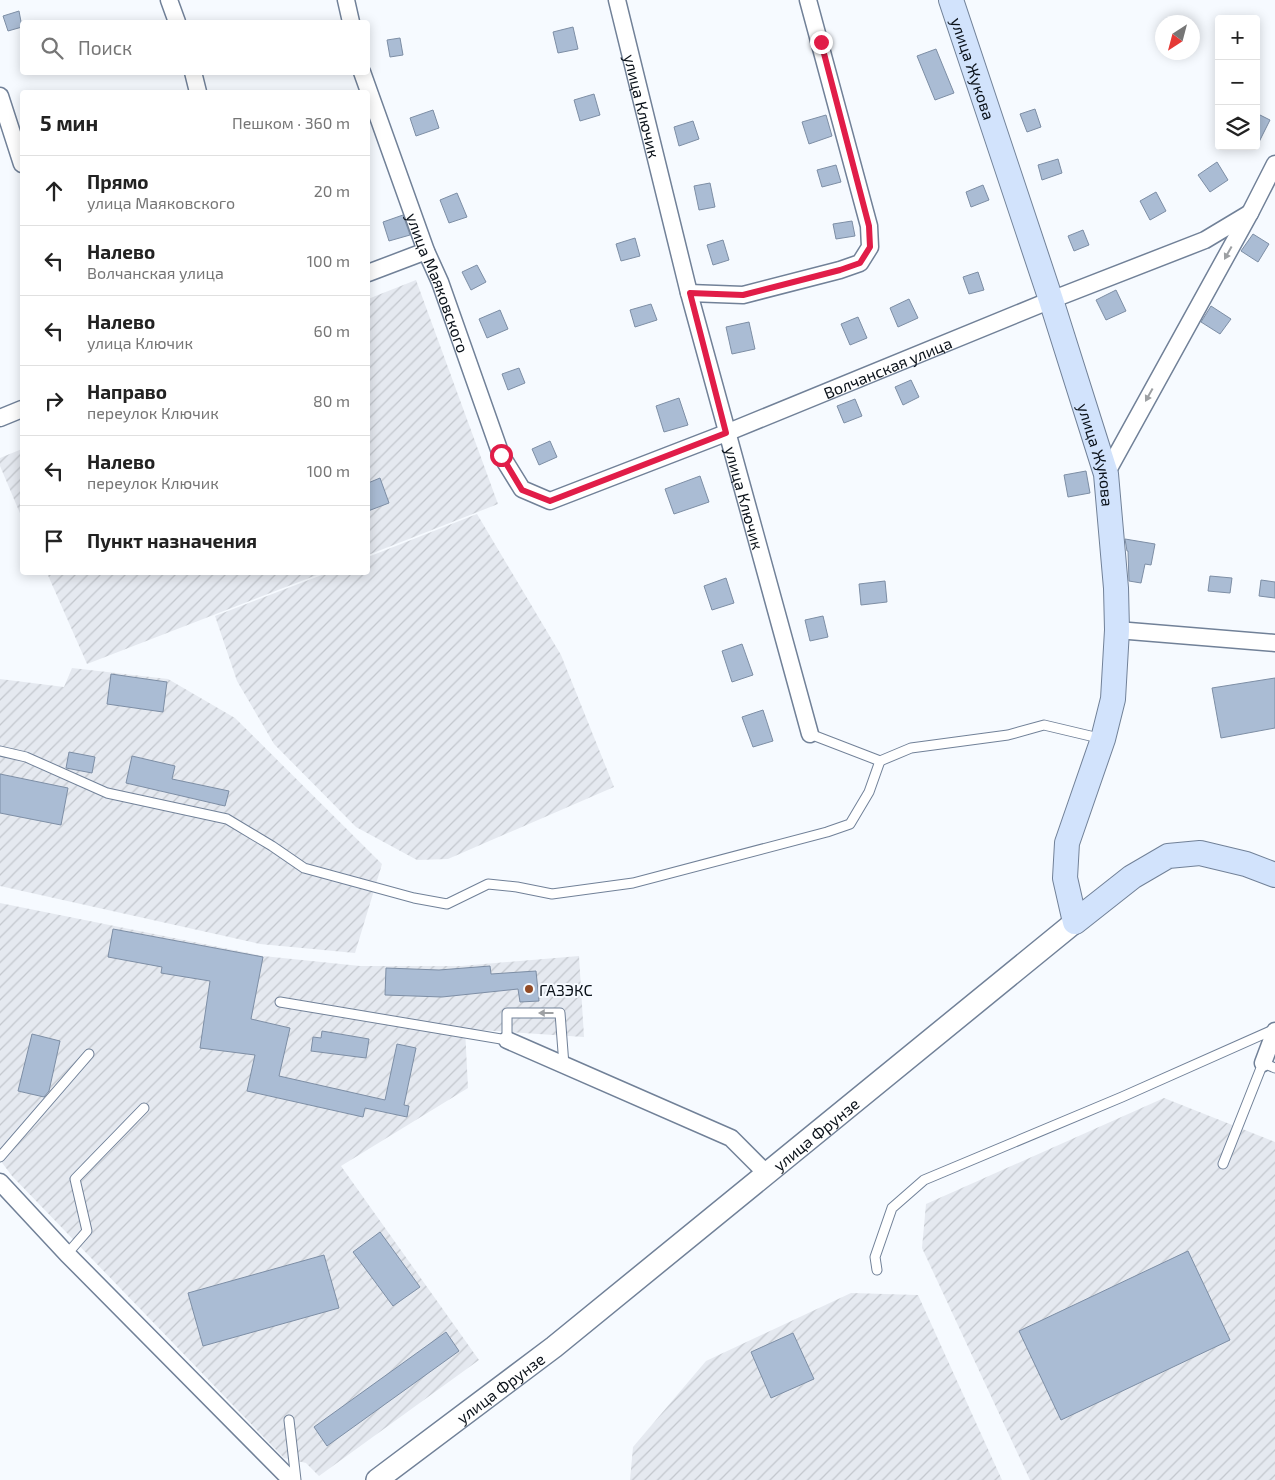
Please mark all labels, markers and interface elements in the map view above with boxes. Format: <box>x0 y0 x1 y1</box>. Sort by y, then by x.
street label: улица Жукова <box>947 15 1000 122</box>
north arrow <box>1155 15 1200 60</box>
map controls <box>1215 15 1260 150</box>
button: + <box>1215 15 1260 60</box>
search box <box>20 20 370 75</box>
route end <box>810 31 833 54</box>
icon: search <box>38 34 66 62</box>
text: Поиск <box>78 36 132 59</box>
street label: улица Ключик <box>620 52 665 160</box>
button: − <box>1215 60 1260 105</box>
button: layers <box>1215 105 1260 150</box>
text: 5 мин <box>40 110 98 135</box>
text: Пешком · 360 m <box>232 113 350 132</box>
text: Прямо <box>87 170 149 193</box>
icon: ahead <box>40 177 68 205</box>
text: 20 m <box>314 181 350 200</box>
text: улица Маяковского <box>87 193 235 212</box>
street label: улица Маяковского <box>403 210 474 355</box>
text: Налево <box>87 240 155 263</box>
one-way arrow <box>1224 246 1232 261</box>
icon: left <box>40 247 68 275</box>
text: 100 m <box>307 251 350 270</box>
text: Волчанская улица <box>87 263 224 282</box>
text: Налево <box>87 310 155 333</box>
icon: left <box>40 317 68 345</box>
text: 60 m <box>314 321 350 340</box>
street label: Волчанская улица <box>820 332 954 402</box>
text: улица Ключик <box>87 333 193 352</box>
text: Направо <box>87 380 167 403</box>
icon: right <box>40 387 68 415</box>
one-way arrow <box>1145 388 1153 403</box>
text: 80 m <box>313 391 350 410</box>
street label: улица Жукова <box>1074 401 1118 507</box>
text: переулок Ключик <box>87 403 219 422</box>
route start <box>490 444 513 467</box>
street label: улица Ключик <box>721 444 768 552</box>
text: Налево <box>87 450 155 473</box>
icon: left <box>40 457 68 485</box>
text: 100 m <box>307 461 350 480</box>
text: переулок Ключик <box>87 473 219 492</box>
icon: arrive <box>40 527 68 555</box>
text: Пункт назначения <box>87 529 257 552</box>
place label: ГАЗЭКС <box>539 980 593 999</box>
marker: ГАЗЭКС <box>523 983 535 995</box>
one-way arrow <box>537 1009 553 1017</box>
street label: улица Фрунзе <box>769 1093 862 1175</box>
street label: улица Фрунзе <box>452 1348 548 1427</box>

